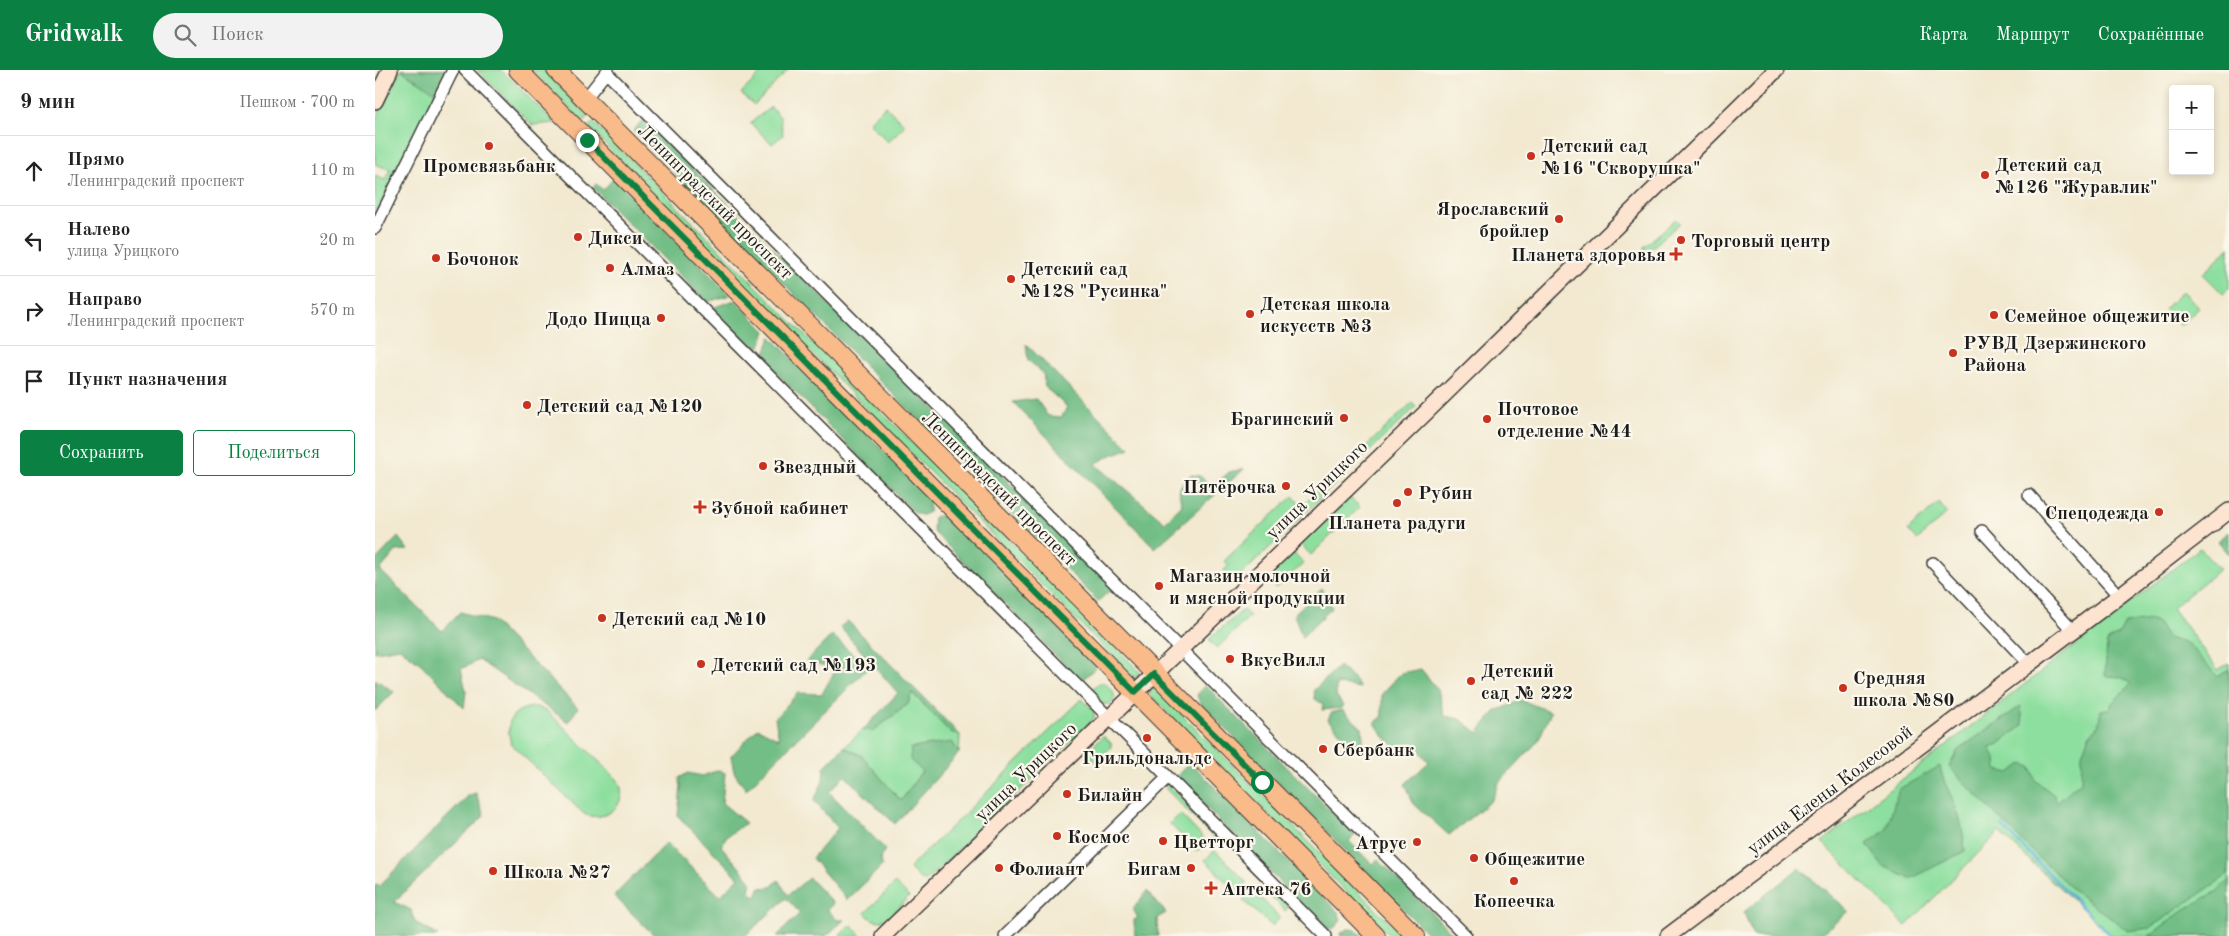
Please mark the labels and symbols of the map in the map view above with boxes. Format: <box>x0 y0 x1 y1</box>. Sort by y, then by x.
street label: Ленинградский проспект <box>633 122 795 284</box>
route end <box>576 129 599 152</box>
place label: Детский сад №16 "Скворушка" <box>1541 138 1700 179</box>
marker: Промсвязьбанк <box>483 140 495 152</box>
marker: Детский сад №16 "Скворушка" <box>1525 150 1537 162</box>
place label: Детский сад №126 "Журавлик" <box>1995 157 2158 198</box>
place label: Промсвязьбанк <box>422 158 556 177</box>
marker: Детский сад №126 "Журавлик" <box>1979 169 1991 181</box>
place label: Ярославский бройлер <box>1437 201 1549 242</box>
marker: Ярославский бройлер <box>1553 213 1565 225</box>
place label: Дикси <box>588 230 643 249</box>
marker: Дикси <box>572 231 584 243</box>
place label: Торговый центр <box>1691 233 1830 252</box>
marker: Торговый центр <box>1675 234 1687 246</box>
place label: Планета здоровья <box>1511 247 1666 266</box>
marker: Планета здоровья <box>1670 248 1682 260</box>
place label: Бочонок <box>446 251 519 270</box>
marker: Бочонок <box>430 252 442 264</box>
place label: Алмаз <box>620 261 674 280</box>
place label: Детский сад №128 "Русинка" <box>1021 261 1167 302</box>
marker: Алмаз <box>604 262 616 274</box>
marker: Детский сад №128 "Русинка" <box>1005 273 1017 285</box>
place label: Детская школа искусств №3 <box>1260 296 1390 337</box>
marker: Детская школа искусств №3 <box>1244 308 1256 320</box>
place label: Семейное общежитие <box>2004 308 2190 327</box>
marker: Семейное общежитие <box>1988 309 2000 321</box>
place label: Додо Пицца <box>545 311 651 330</box>
marker: Додо Пицца <box>655 312 667 324</box>
place label: РУВД Дзержинского Района <box>1963 335 2146 376</box>
marker: РУВД Дзержинского Района <box>1947 347 1959 359</box>
place label: Детский сад №120 <box>537 398 702 417</box>
marker: Детский сад №120 <box>521 399 533 411</box>
place label: Почтовое отделение №44 <box>1497 401 1632 442</box>
street label: Ленинградский проспект <box>917 409 1079 571</box>
place label: Брагинский <box>1230 411 1334 430</box>
marker: Брагинский <box>1338 412 1350 424</box>
marker: Почтовое отделение №44 <box>1481 413 1493 425</box>
street label: улица Урицкого <box>1263 438 1372 544</box>
place label: Звездный <box>773 459 856 478</box>
marker: Звездный <box>757 460 769 472</box>
place label: Пятёрочка <box>1183 479 1276 498</box>
marker: Пятёрочка <box>1280 480 1292 492</box>
place label: Рубин <box>1418 485 1473 504</box>
marker: Рубин <box>1402 486 1414 498</box>
marker: Планета радуги <box>1391 497 1403 509</box>
marker: Зубной кабинет <box>693 500 707 514</box>
place label: Зубной кабинет <box>711 500 848 519</box>
place label: Спецодежда <box>2045 505 2149 524</box>
marker: Спецодежда <box>2153 506 2165 518</box>
place label: Планета радуги <box>1328 515 1466 534</box>
place label: Магазин молочной и мясной продукции <box>1169 568 1346 609</box>
marker: Магазин молочной и мясной продукции <box>1153 580 1165 592</box>
place label: Детский сад №10 <box>612 611 766 630</box>
marker: Детский сад №10 <box>596 612 608 624</box>
place label: ВкусВилл <box>1240 652 1326 671</box>
marker: ВкусВилл <box>1224 653 1236 665</box>
place label: Детский сад №193 <box>711 657 876 676</box>
marker: Детский сад №193 <box>695 658 707 670</box>
place label: Детский сад № 222 <box>1481 663 1573 704</box>
place label: Средняя школа №80 <box>1853 670 1954 711</box>
marker: Детский сад № 222 <box>1465 675 1477 687</box>
marker: Средняя школа №80 <box>1837 682 1849 694</box>
street label: улица Урицкого <box>972 720 1081 826</box>
street label: улица Елены Колесовой <box>1744 723 1917 859</box>
marker: Грильдональдс <box>1141 732 1153 744</box>
place label: Сбербанк <box>1333 742 1415 761</box>
marker: Сбербанк <box>1317 743 1329 755</box>
place label: Грильдональдс <box>1082 750 1212 769</box>
route start <box>1251 771 1274 794</box>
place label: Билайн <box>1077 787 1143 806</box>
marker: Билайн <box>1061 788 1073 800</box>
place label: Космос <box>1067 829 1130 848</box>
marker: Космос <box>1051 830 1063 842</box>
place label: Цветторг <box>1173 834 1254 853</box>
marker: Цветторг <box>1157 835 1169 847</box>
place label: Атрус <box>1355 835 1407 854</box>
marker: Атрус <box>1411 836 1423 848</box>
place label: Общежитие <box>1484 851 1585 870</box>
marker: Общежитие <box>1468 852 1480 864</box>
place label: Фолиант <box>1009 861 1085 880</box>
place label: Бигам <box>1126 861 1181 880</box>
marker: Фолиант <box>993 862 1005 874</box>
marker: Бигам <box>1185 862 1197 874</box>
place label: Школа №27 <box>503 864 611 883</box>
marker: Школа №27 <box>487 865 499 877</box>
marker: Копеечка <box>1508 875 1520 887</box>
place label: Аптека 76 <box>1221 881 1311 900</box>
marker: Аптека 76 <box>1205 882 1217 894</box>
place label: Копеечка <box>1473 893 1555 912</box>

